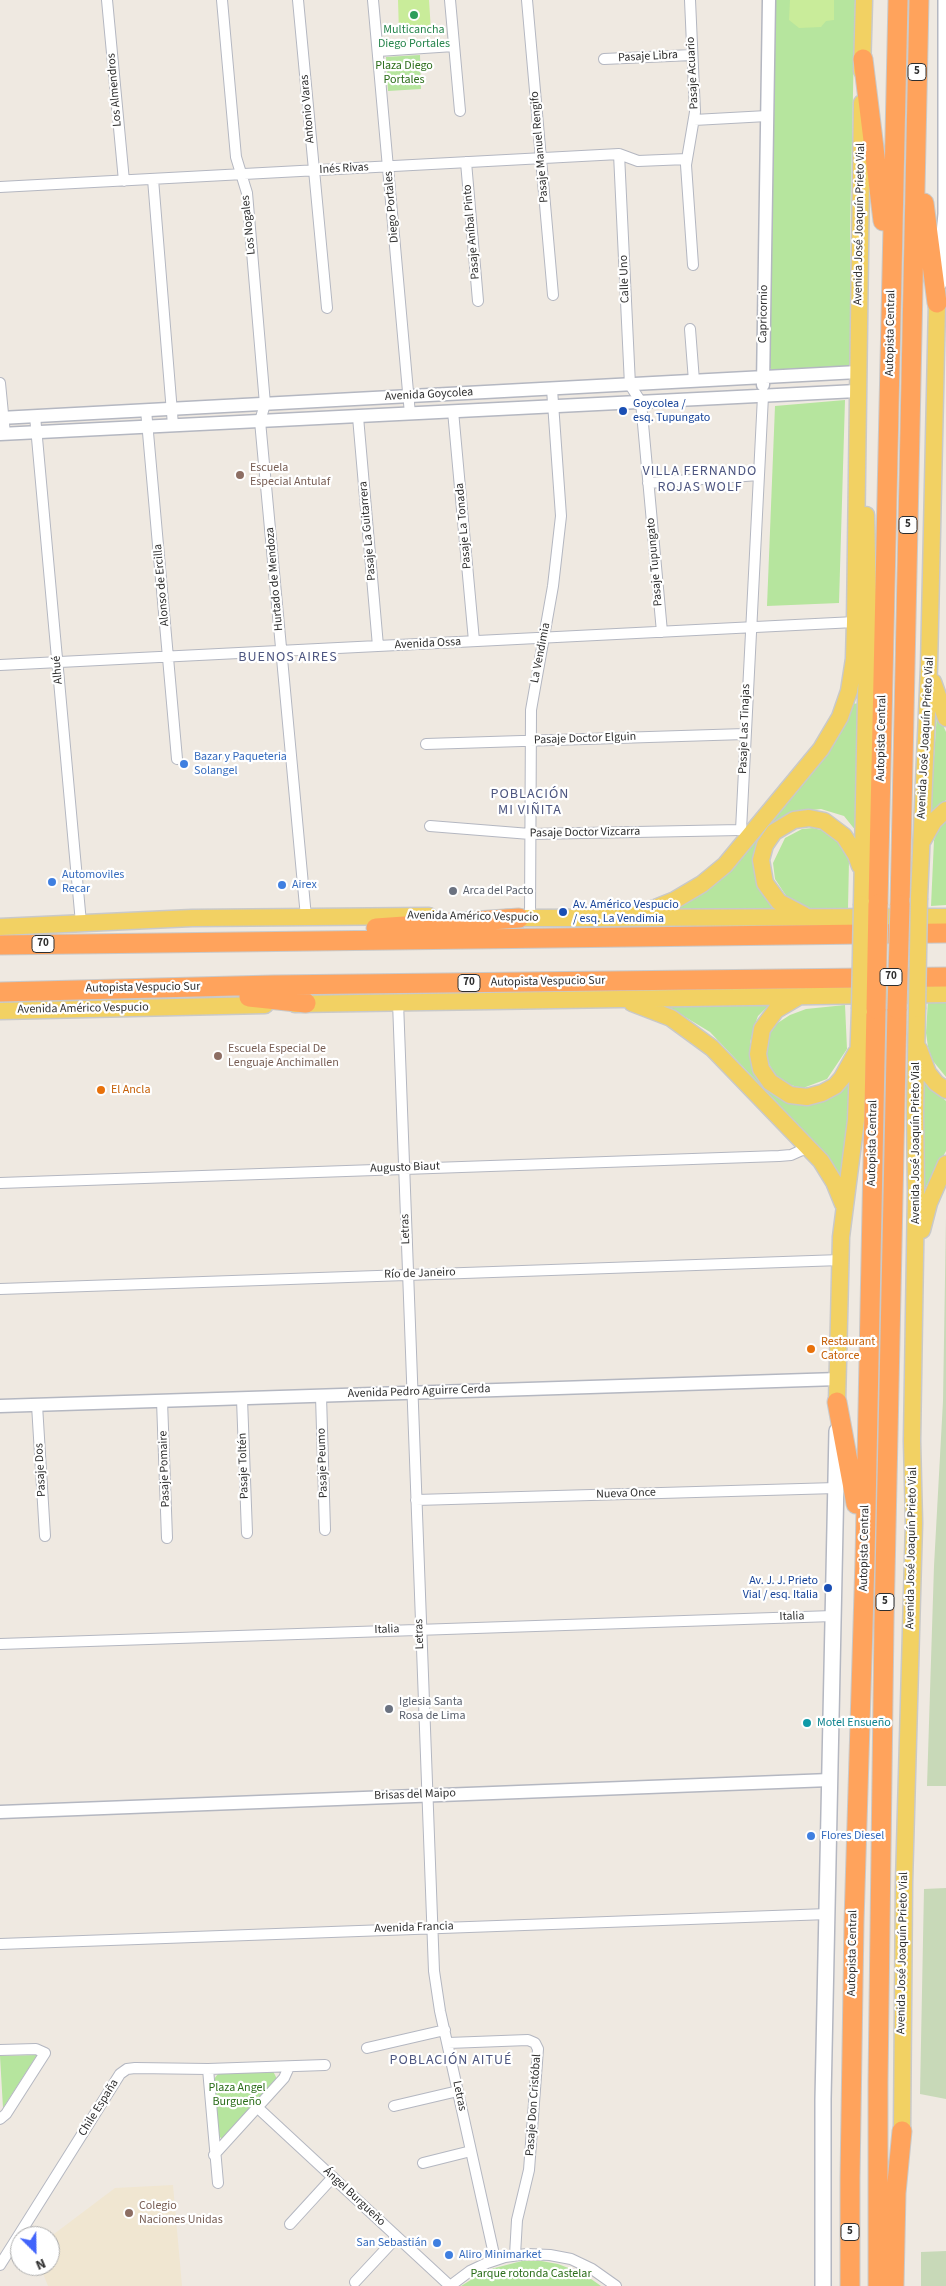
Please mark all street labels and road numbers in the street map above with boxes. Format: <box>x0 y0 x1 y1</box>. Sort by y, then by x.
street label: Pasaje Acuario <box>684 36 702 110</box>
street label: Pasaje Libra <box>618 48 678 66</box>
street label: Los Almendros <box>105 53 125 127</box>
road number: 5 <box>908 64 926 80</box>
street label: Antonio Varas <box>298 74 318 144</box>
street label: Pasaje Manuel Rengifo <box>528 91 552 203</box>
street label: Avenida José Joaquín Prieto Vial <box>851 143 869 305</box>
street label: Inés Rivas <box>319 161 369 177</box>
street label: Diego Portales <box>382 171 402 243</box>
street label: Pasaje Aníbal Pinto <box>461 184 483 280</box>
street label: Los Nogales <box>239 195 259 255</box>
street label: Calle Uno <box>617 255 633 303</box>
street label: Capricornio <box>756 285 772 343</box>
street label: Autopista Central <box>883 290 899 376</box>
street label: Avenida Goycolea <box>384 385 474 405</box>
street label: Pasaje La Guitarrera <box>356 481 380 581</box>
street label: Pasaje La Tonada <box>453 482 475 570</box>
road number: 5 <box>899 516 917 534</box>
street label: Pasaje Tupungato <box>644 517 666 607</box>
street label: Hurtado de Mendoza <box>263 526 287 632</box>
street label: Alonso de Ercilla <box>151 543 173 627</box>
street label: La Vendimia <box>528 622 554 684</box>
street label: Avenida Ossa <box>394 635 462 653</box>
street label: Alhué <box>50 655 66 685</box>
street label: Avenida José Joaquín Prieto Vial <box>915 657 937 819</box>
street label: Pasaje Las Tinajas <box>736 684 754 774</box>
street label: Autopista Central <box>874 695 890 781</box>
street label: Pasaje Doctor Elguin <box>534 730 636 748</box>
street label: Pasaje Doctor Vizcarra <box>530 825 640 841</box>
street label: Avenida Américo Vespucio <box>407 909 539 925</box>
road number: 70 <box>32 936 54 952</box>
road number: 70 <box>880 969 902 986</box>
road number: 70 <box>458 974 480 991</box>
street label: Autopista Vespucio Sur <box>491 974 605 990</box>
street label: Autopista Vespucio Sur <box>86 980 200 996</box>
street label: Avenida Américo Vespucio <box>17 1001 149 1017</box>
street label: Avenida José Joaquín Prieto Vial <box>909 1062 923 1224</box>
street label: Autopista Central <box>865 1100 881 1186</box>
street label: Augusto Biaut <box>370 1160 440 1176</box>
street label: Letras <box>398 1213 414 1245</box>
street label: Río de Janeiro <box>384 1266 456 1282</box>
street label: Avenida Pedro Aguirre Cerda <box>347 1382 491 1402</box>
street label: Pasaje Peumo <box>315 1428 331 1498</box>
street label: Pasaje Pomaire <box>156 1430 174 1508</box>
street label: Pasaje Toltén <box>236 1433 252 1499</box>
street label: Pasaje Dos <box>32 1443 50 1497</box>
street label: Avenida José Joaquín Prieto Vial <box>903 1467 921 1629</box>
street label: Nueva Once <box>596 1486 656 1502</box>
street label: Autopista Central <box>857 1505 873 1591</box>
road number: 5 <box>876 1594 894 1610</box>
street label: Italia <box>779 1609 805 1625</box>
street label: Letras <box>412 1618 428 1650</box>
street label: Italia <box>374 1622 400 1638</box>
street label: Brisas del Maipo <box>374 1786 456 1804</box>
street label: Avenida José Joaquín Prieto Vial <box>894 1872 912 2034</box>
street label: Autopista Central <box>845 1910 861 1996</box>
street label: Avenida Francia <box>374 1919 454 1937</box>
street label: Pasaje Don Cristóbal <box>523 2053 545 2157</box>
street label: Chile España <box>76 2077 122 2139</box>
street label: Letras <box>449 2080 469 2112</box>
street label: Ángel Burgueño <box>320 2165 388 2229</box>
road number: 5 <box>841 2224 859 2240</box>

